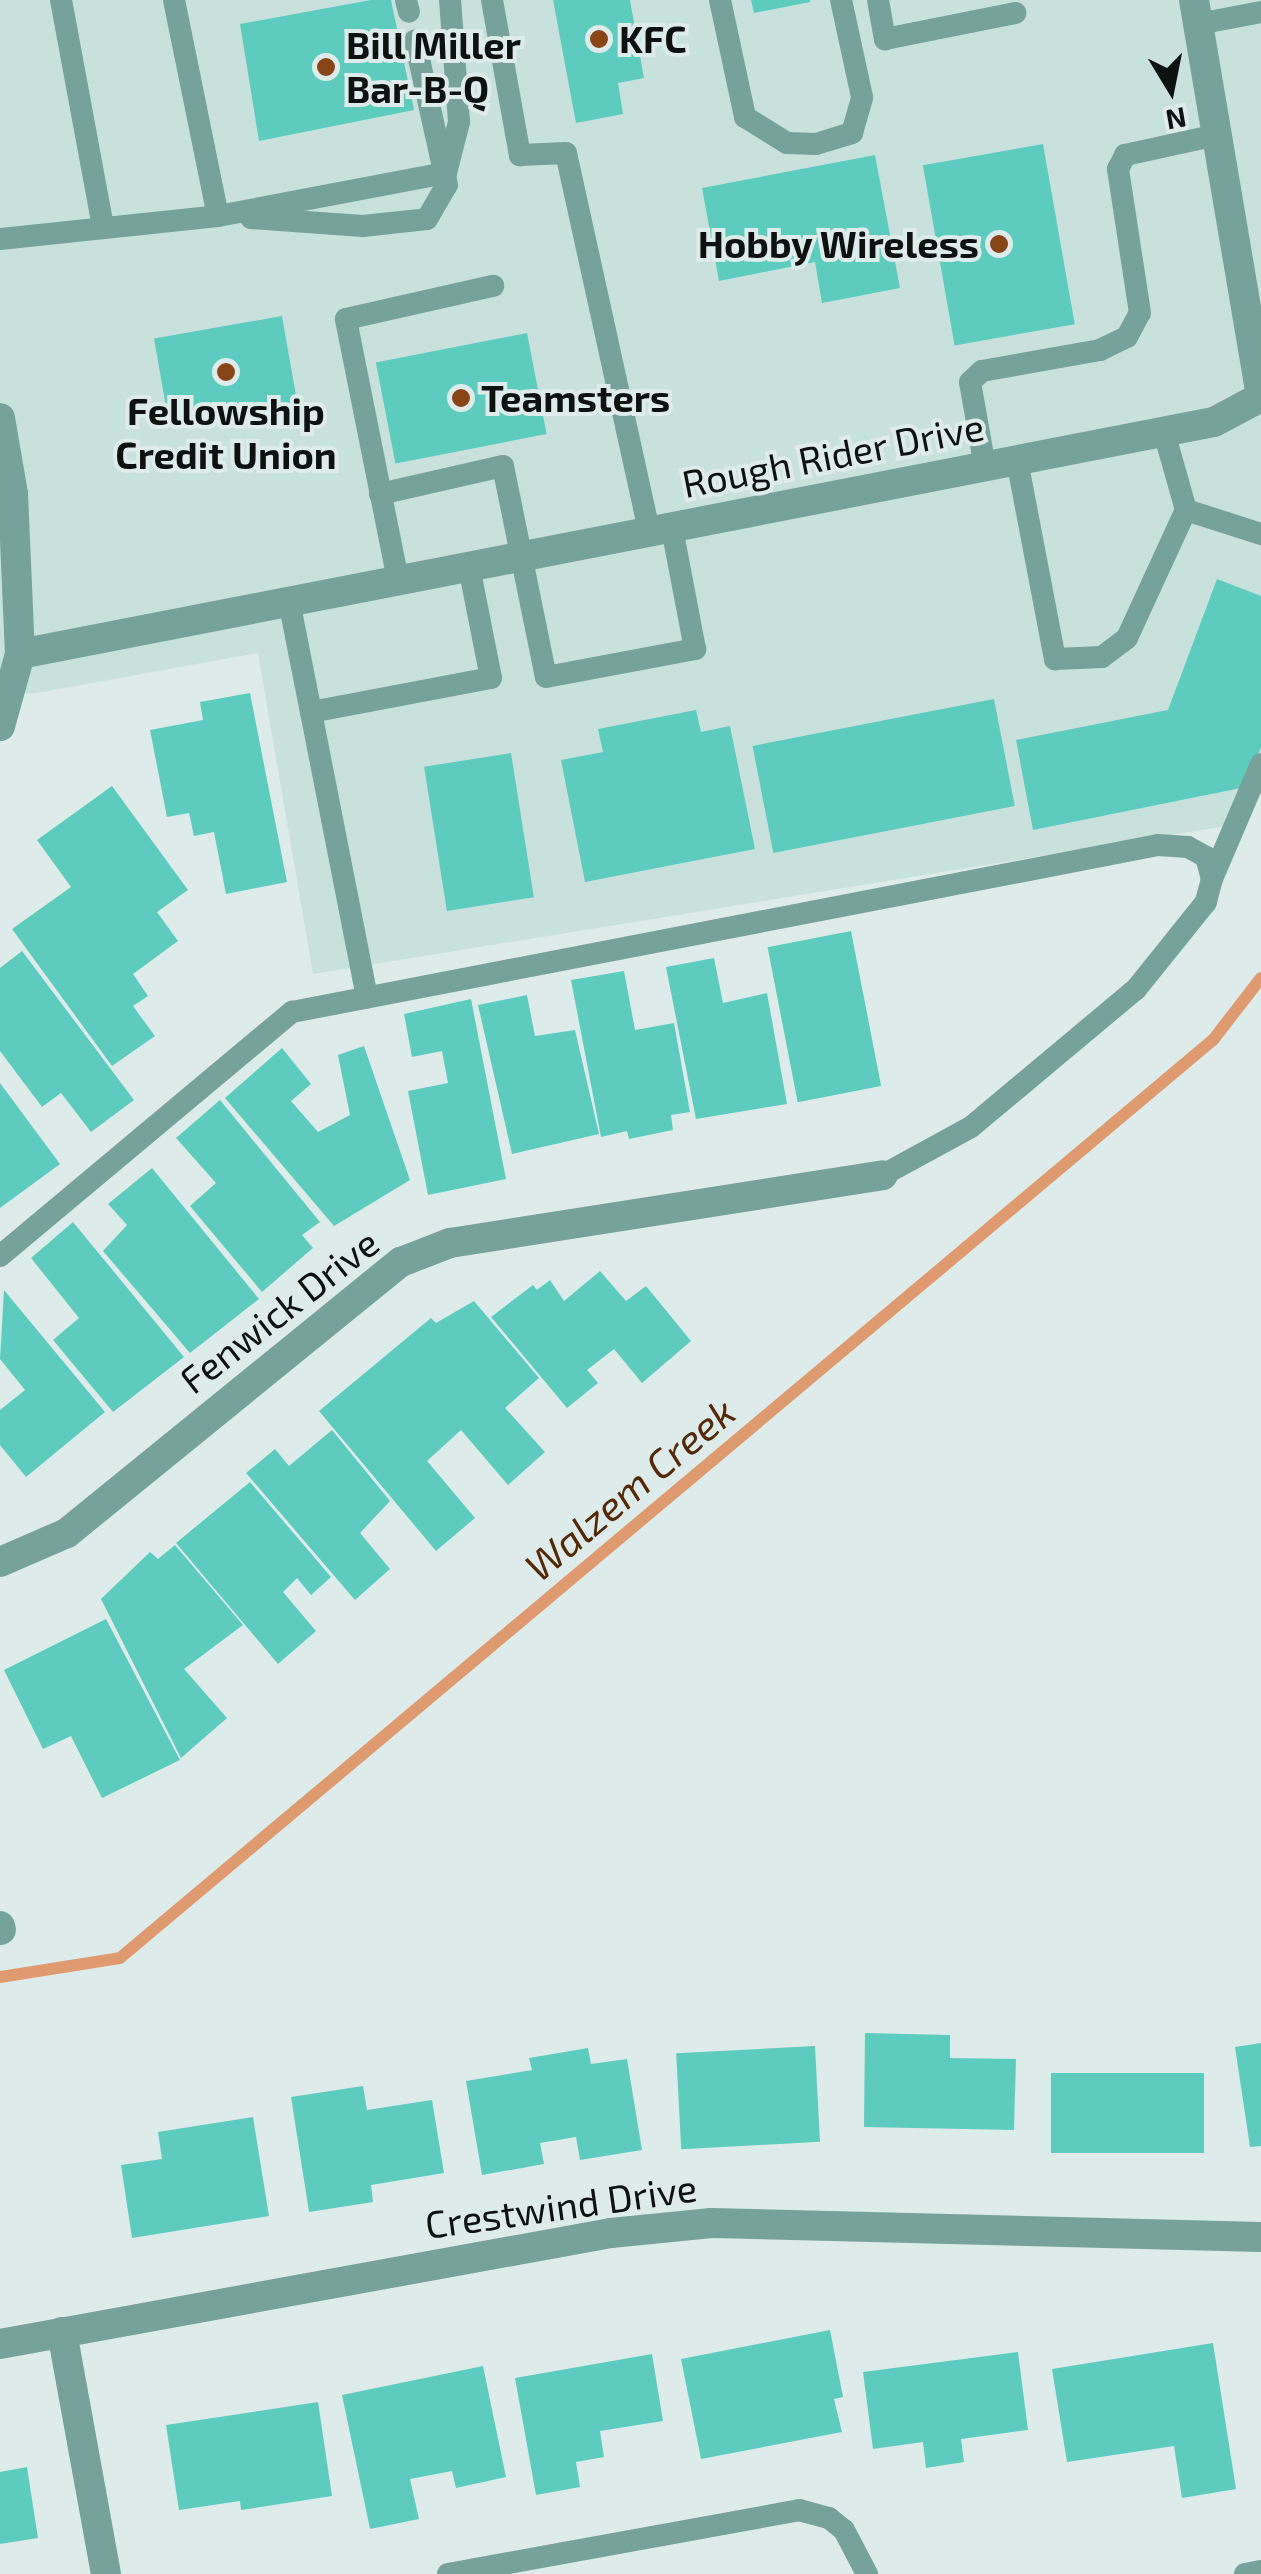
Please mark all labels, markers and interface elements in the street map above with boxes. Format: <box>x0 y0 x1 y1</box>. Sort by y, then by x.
place label: KFC <box>619 16 686 62</box>
place label: Bill Miller Bar-B-Q <box>346 22 522 111</box>
marker: KFC <box>588 28 610 50</box>
north arrow <box>1121 40 1221 140</box>
marker: Bill Miller Bar-B-Q <box>315 56 337 78</box>
text: N <box>1163 101 1189 138</box>
place label: Hobby Wireless <box>697 221 979 267</box>
marker: Hobby Wireless <box>988 233 1010 255</box>
marker: Fellowship Credit Union <box>215 361 237 383</box>
place label: Teamsters <box>481 375 670 421</box>
marker: Teamsters <box>450 387 472 409</box>
place label: Fellowship Credit Union <box>115 388 337 478</box>
street label: Rough Rider Drive <box>678 403 988 507</box>
street label: Fenwick Drive <box>171 1219 387 1403</box>
water label: Walzem Creek <box>514 1386 744 1590</box>
street label: Crestwind Drive <box>422 2164 700 2248</box>

